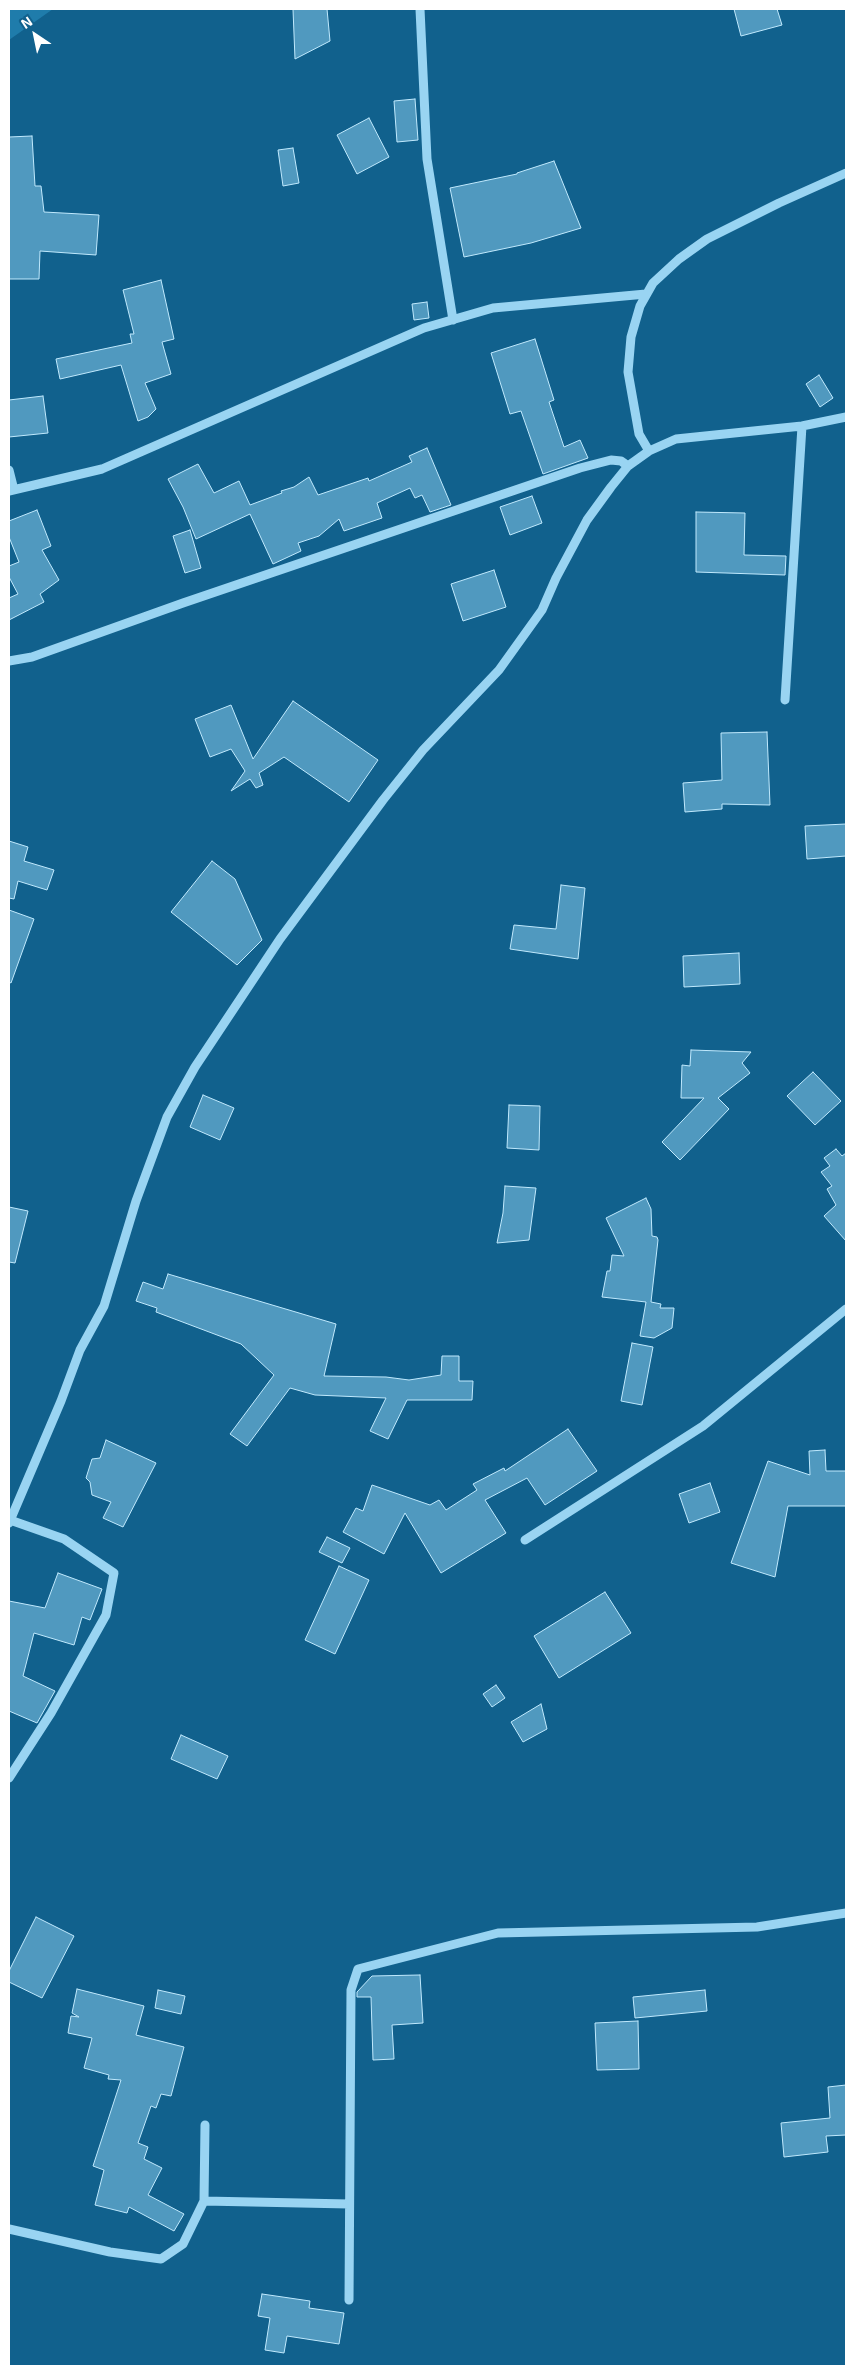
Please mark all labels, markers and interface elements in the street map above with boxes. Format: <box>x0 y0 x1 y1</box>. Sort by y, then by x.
north arrow <box>10 10 60 60</box>
text: N <box>17 12 35 32</box>

